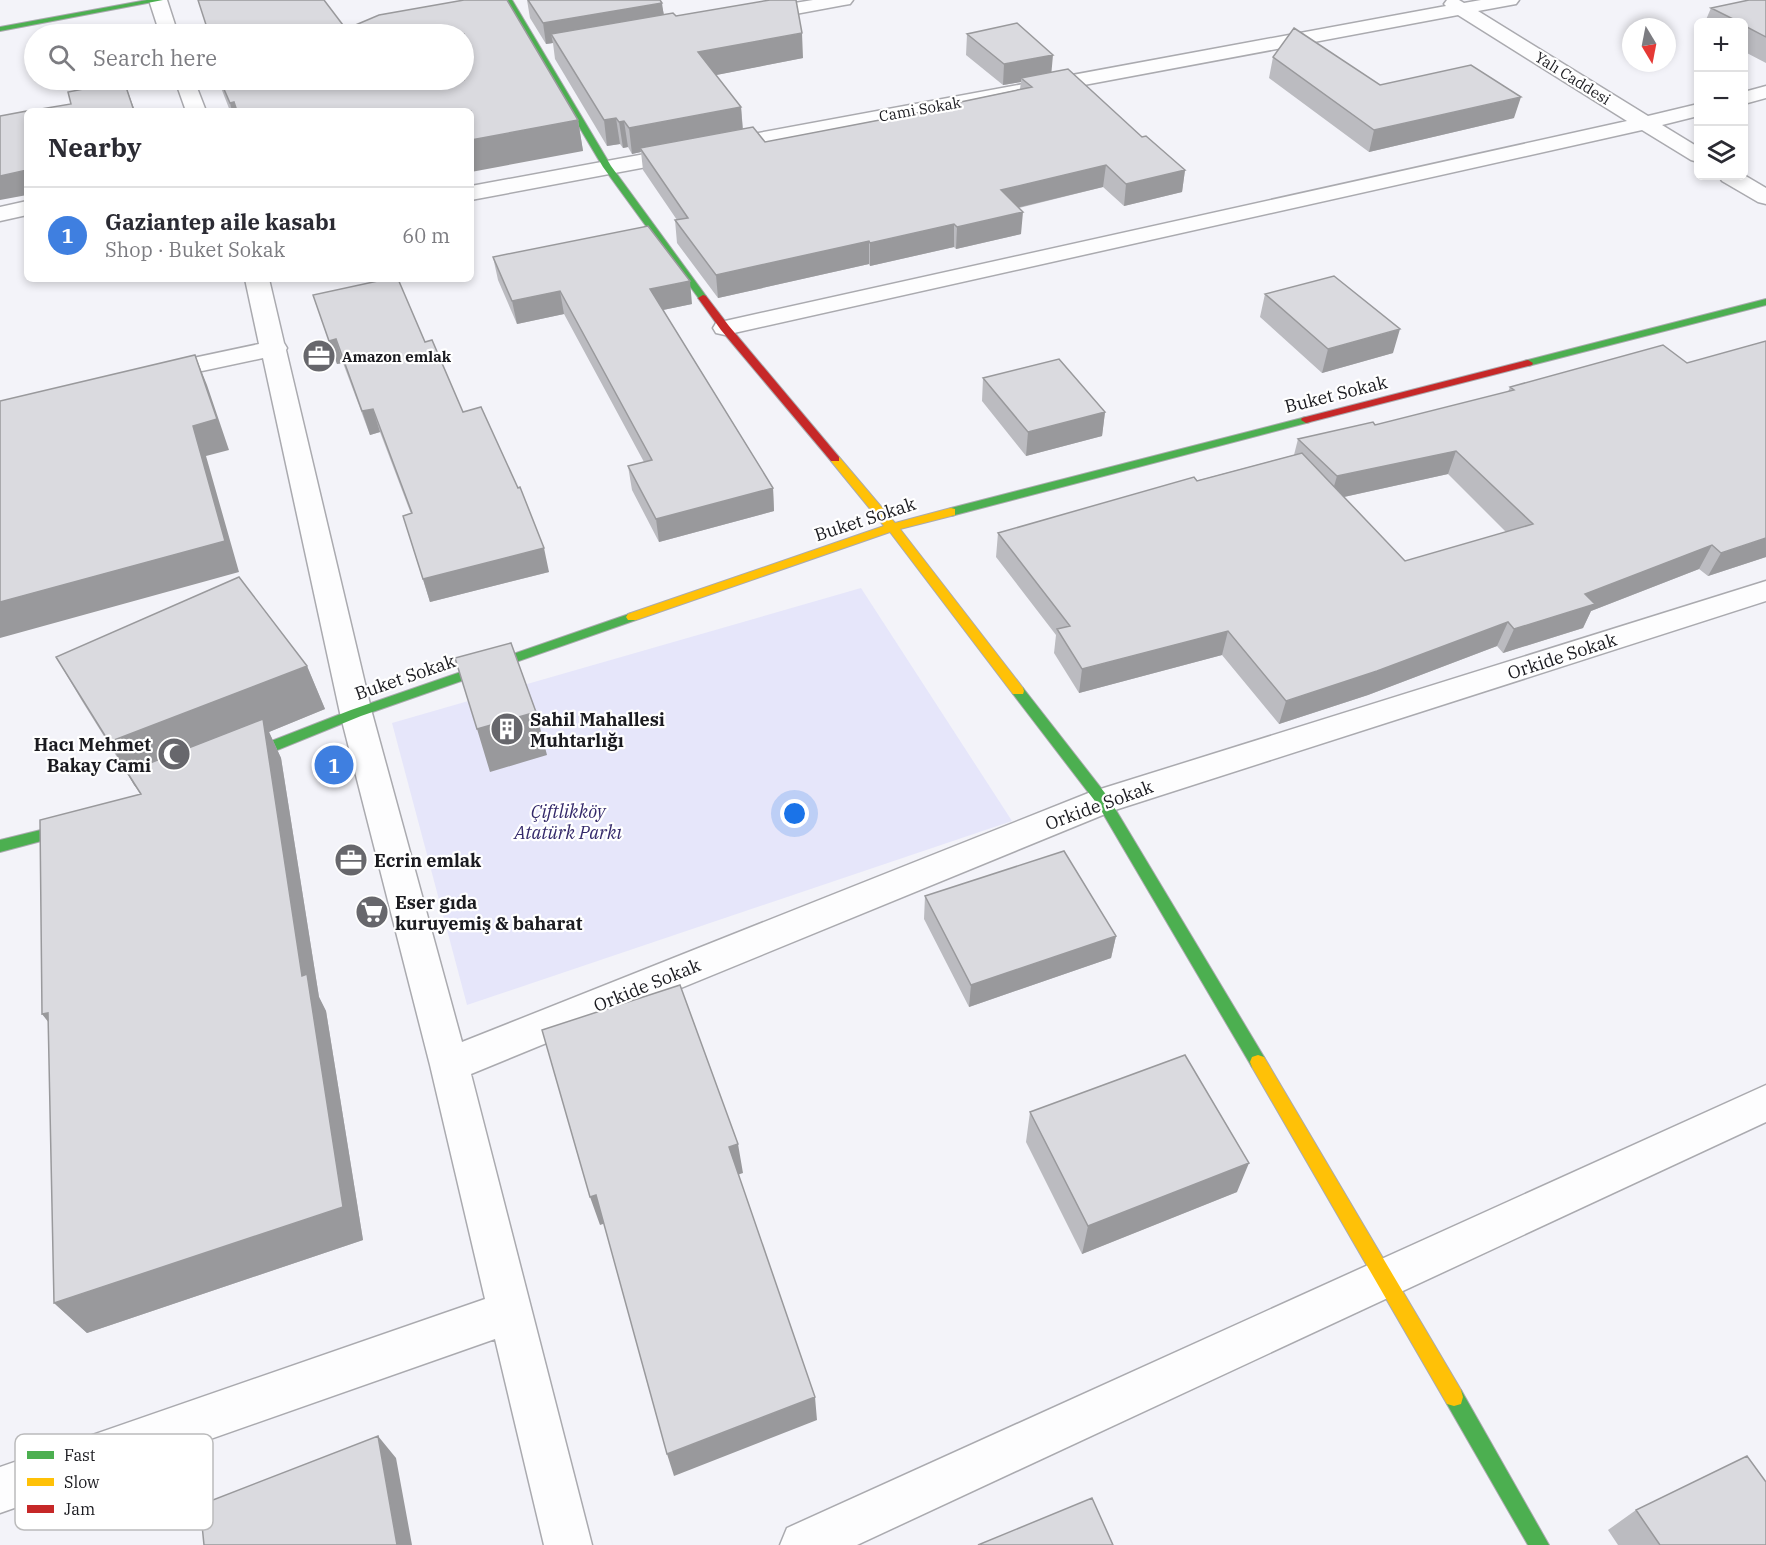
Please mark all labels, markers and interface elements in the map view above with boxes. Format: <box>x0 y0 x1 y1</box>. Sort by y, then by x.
north arrow <box>1622 18 1676 72</box>
map controls <box>1694 18 1748 180</box>
button: + <box>1694 18 1748 72</box>
search box <box>24 24 474 90</box>
icon: search <box>45 41 78 74</box>
text: Search here <box>93 43 217 72</box>
street label: Yalı Caddesi <box>1532 47 1614 109</box>
button: − <box>1694 72 1748 126</box>
street label: Cami Sokak <box>877 92 963 126</box>
button: layers <box>1694 126 1748 180</box>
text: Nearby <box>48 130 142 164</box>
text: Gaziantep aile kasabı <box>105 207 336 236</box>
text: 1 <box>62 222 74 249</box>
text: 60 m <box>402 222 450 249</box>
text: Shop · Buket Sokak <box>105 236 285 263</box>
office icon: Amazon emlak <box>301 338 337 374</box>
place label: Amazon emlak <box>342 347 452 366</box>
street label: Buket Sokak <box>1282 370 1390 418</box>
street label: Buket Sokak <box>812 492 919 546</box>
street label: Orkide Sokak <box>1505 627 1620 684</box>
street label: Buket Sokak <box>352 649 459 705</box>
place label: Sahil Mahallesi Muhtarlığı <box>530 708 665 752</box>
building icon: Sahil Mahallesi Muhtarlığı <box>489 711 525 747</box>
place label: Hacı Mehmet Bakay Cami <box>34 733 151 777</box>
mosque icon: Hacı Mehmet Bakay Cami <box>156 736 192 772</box>
pin: 1 <box>314 742 354 788</box>
street label: Orkide Sokak <box>1042 775 1157 835</box>
your location <box>780 799 809 828</box>
park label: Çiftlikköy Atatürk Parkı <box>513 800 622 844</box>
office icon: Ecrin emlak <box>333 842 369 878</box>
place label: Ecrin emlak <box>374 849 482 872</box>
place label: Eser gıda kuruyemiş & baharat <box>395 891 583 935</box>
supermarket icon: Eser gıda kuruyemiş & baharat <box>354 894 390 930</box>
street label: Orkide Sokak <box>590 953 704 1017</box>
legend <box>15 1434 213 1530</box>
text: Fast <box>64 1445 96 1465</box>
text: Slow <box>64 1472 100 1492</box>
text: Jam <box>64 1499 95 1519</box>

